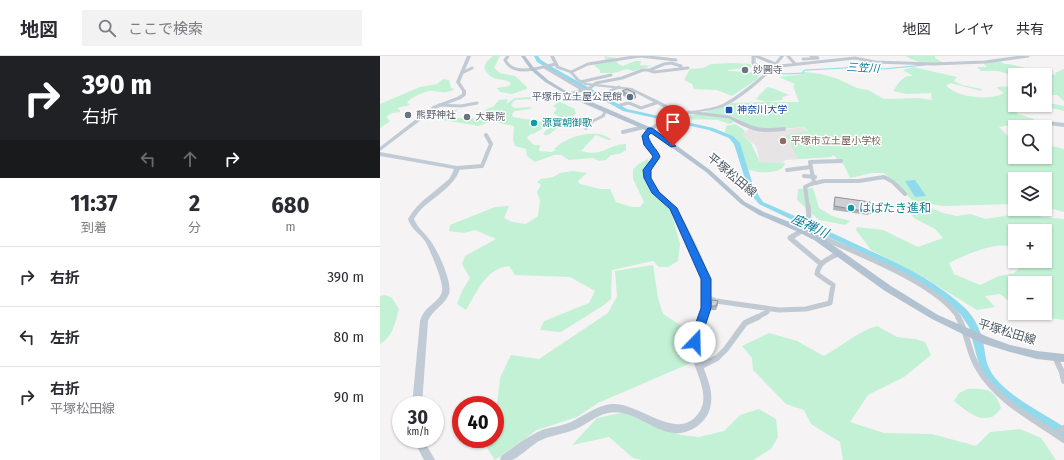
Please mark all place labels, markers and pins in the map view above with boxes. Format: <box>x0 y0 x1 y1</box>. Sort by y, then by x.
place label: 妙圓寺 <box>753 64 783 76</box>
marker: 妙圓寺 <box>740 65 750 75</box>
place label: 平塚市立土屋公民館 <box>532 91 622 103</box>
marker: 平塚市立土屋公民館 <box>625 92 635 102</box>
place label: 神奈川大学 <box>737 104 787 116</box>
pin <box>656 105 690 146</box>
marker: 神奈川大学 <box>724 105 734 115</box>
place label: 熊野神社 <box>416 109 456 121</box>
marker: 熊野神社 <box>403 110 413 120</box>
place label: 大乗院 <box>475 111 505 123</box>
marker: 大乗院 <box>462 112 472 122</box>
place label: 源實朝御歌 <box>542 117 592 129</box>
marker: 源實朝御歌 <box>529 118 539 128</box>
place label: 平塚市立土屋小学校 <box>791 135 881 147</box>
marker: 平塚市立土屋小学校 <box>778 136 788 146</box>
place label: はばたき進和 <box>859 201 931 215</box>
marker: はばたき進和 <box>846 203 856 213</box>

